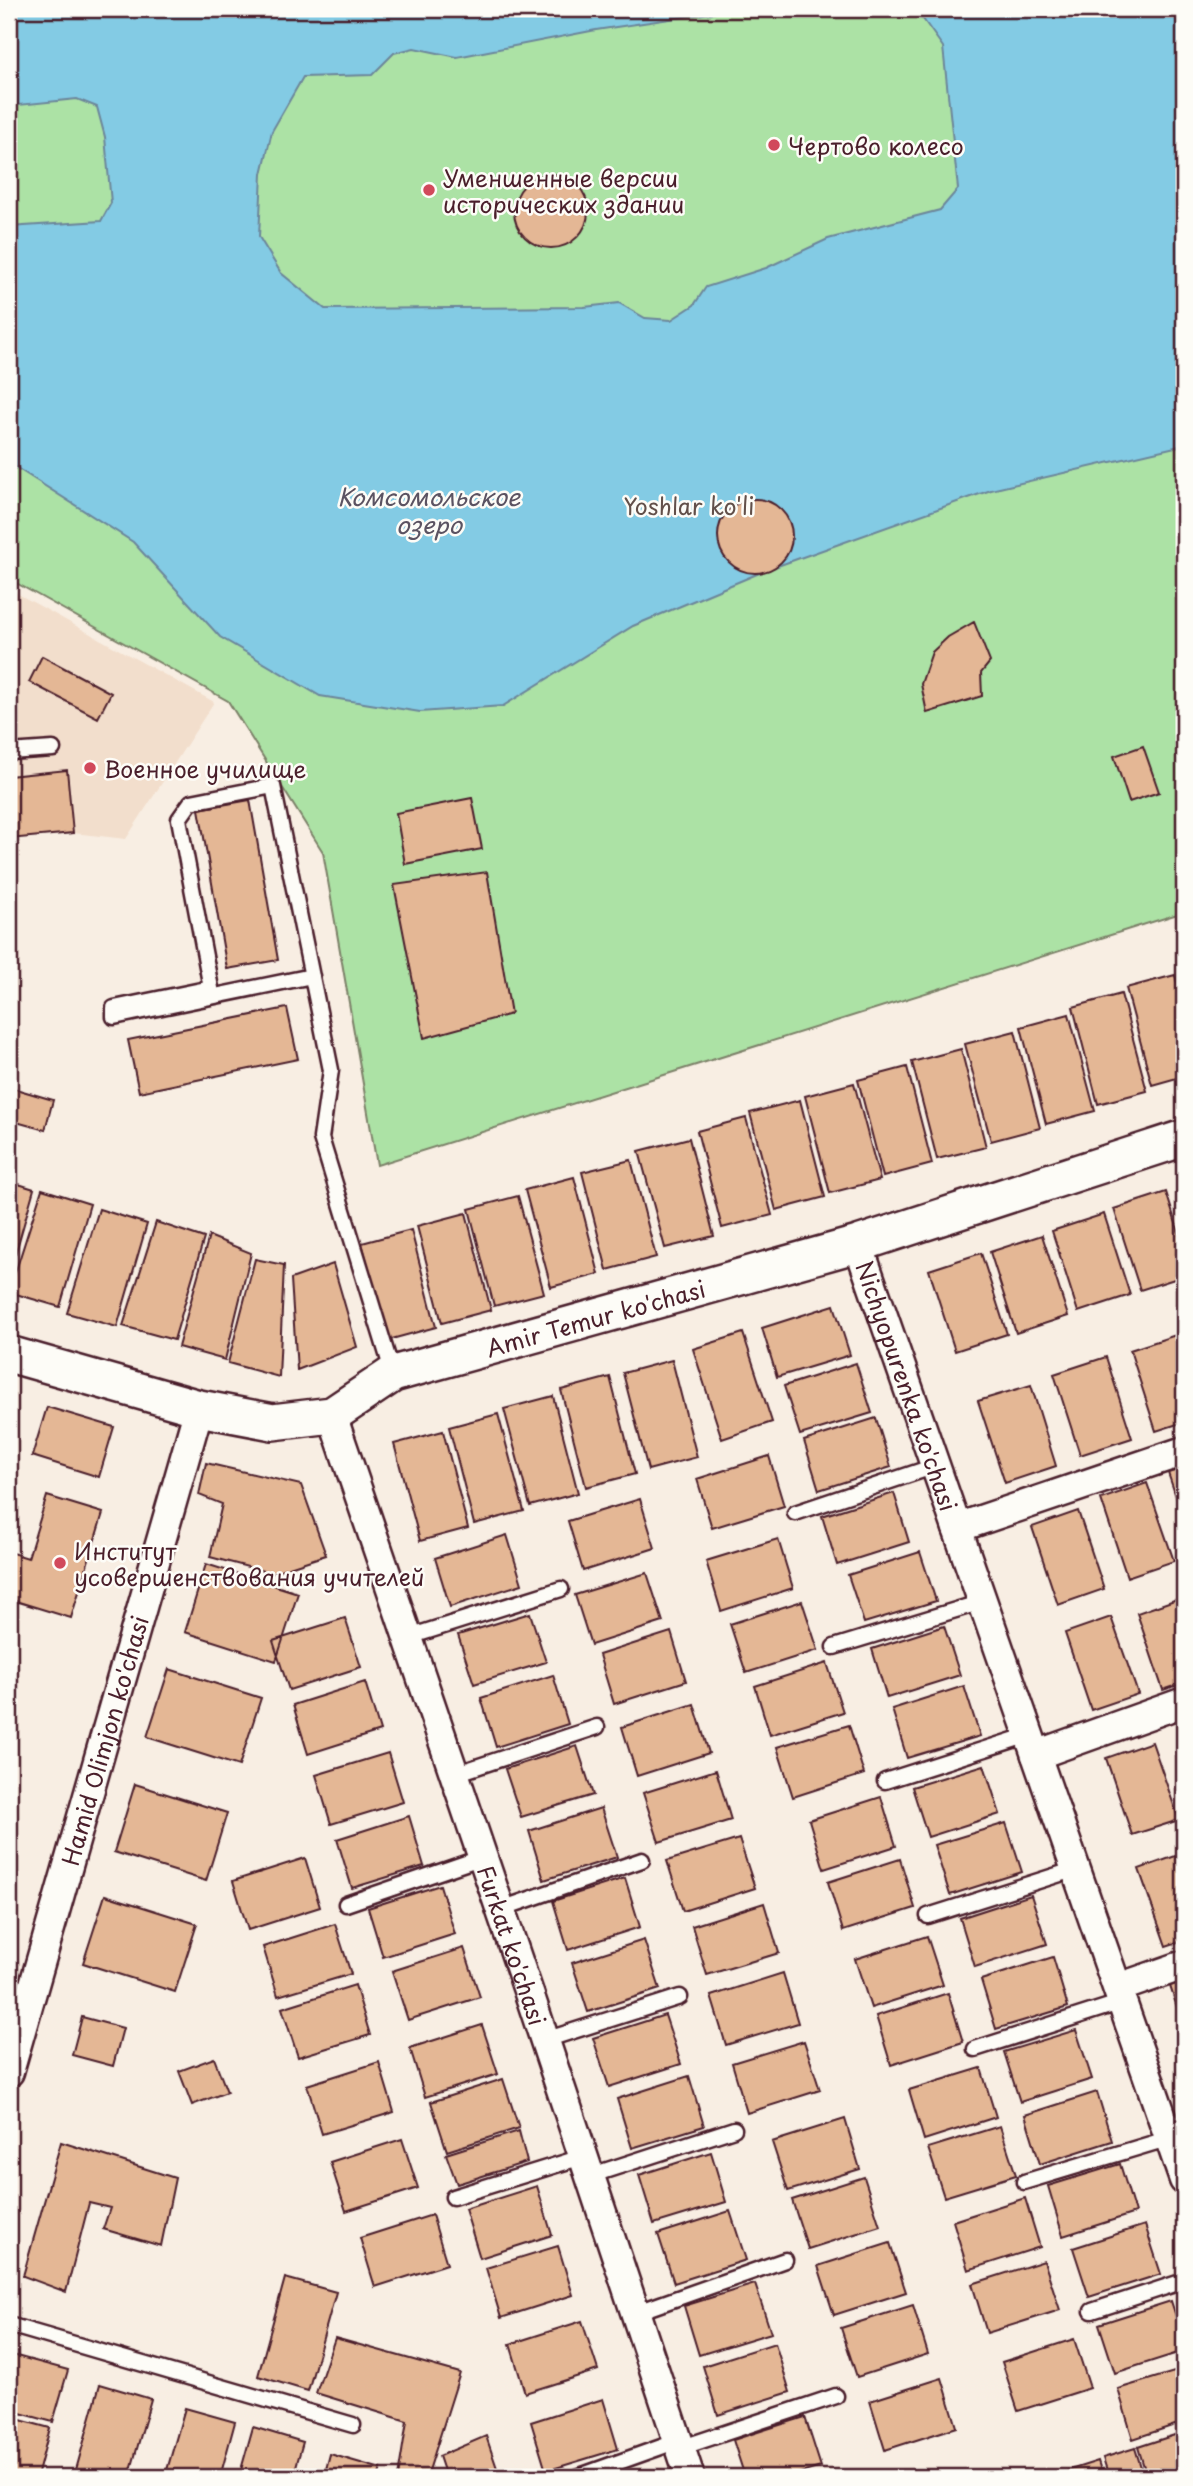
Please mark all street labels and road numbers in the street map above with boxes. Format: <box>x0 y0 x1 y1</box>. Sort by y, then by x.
street label: Nichyopurenka ko'chasi <box>848 1256 967 1516</box>
street label: Amir Temur ko'chasi <box>482 1270 709 1365</box>
street label: Hamid Olimjon ko'chasi <box>52 1611 156 1869</box>
street label: Furkat ko'chasi <box>469 1860 556 2030</box>

